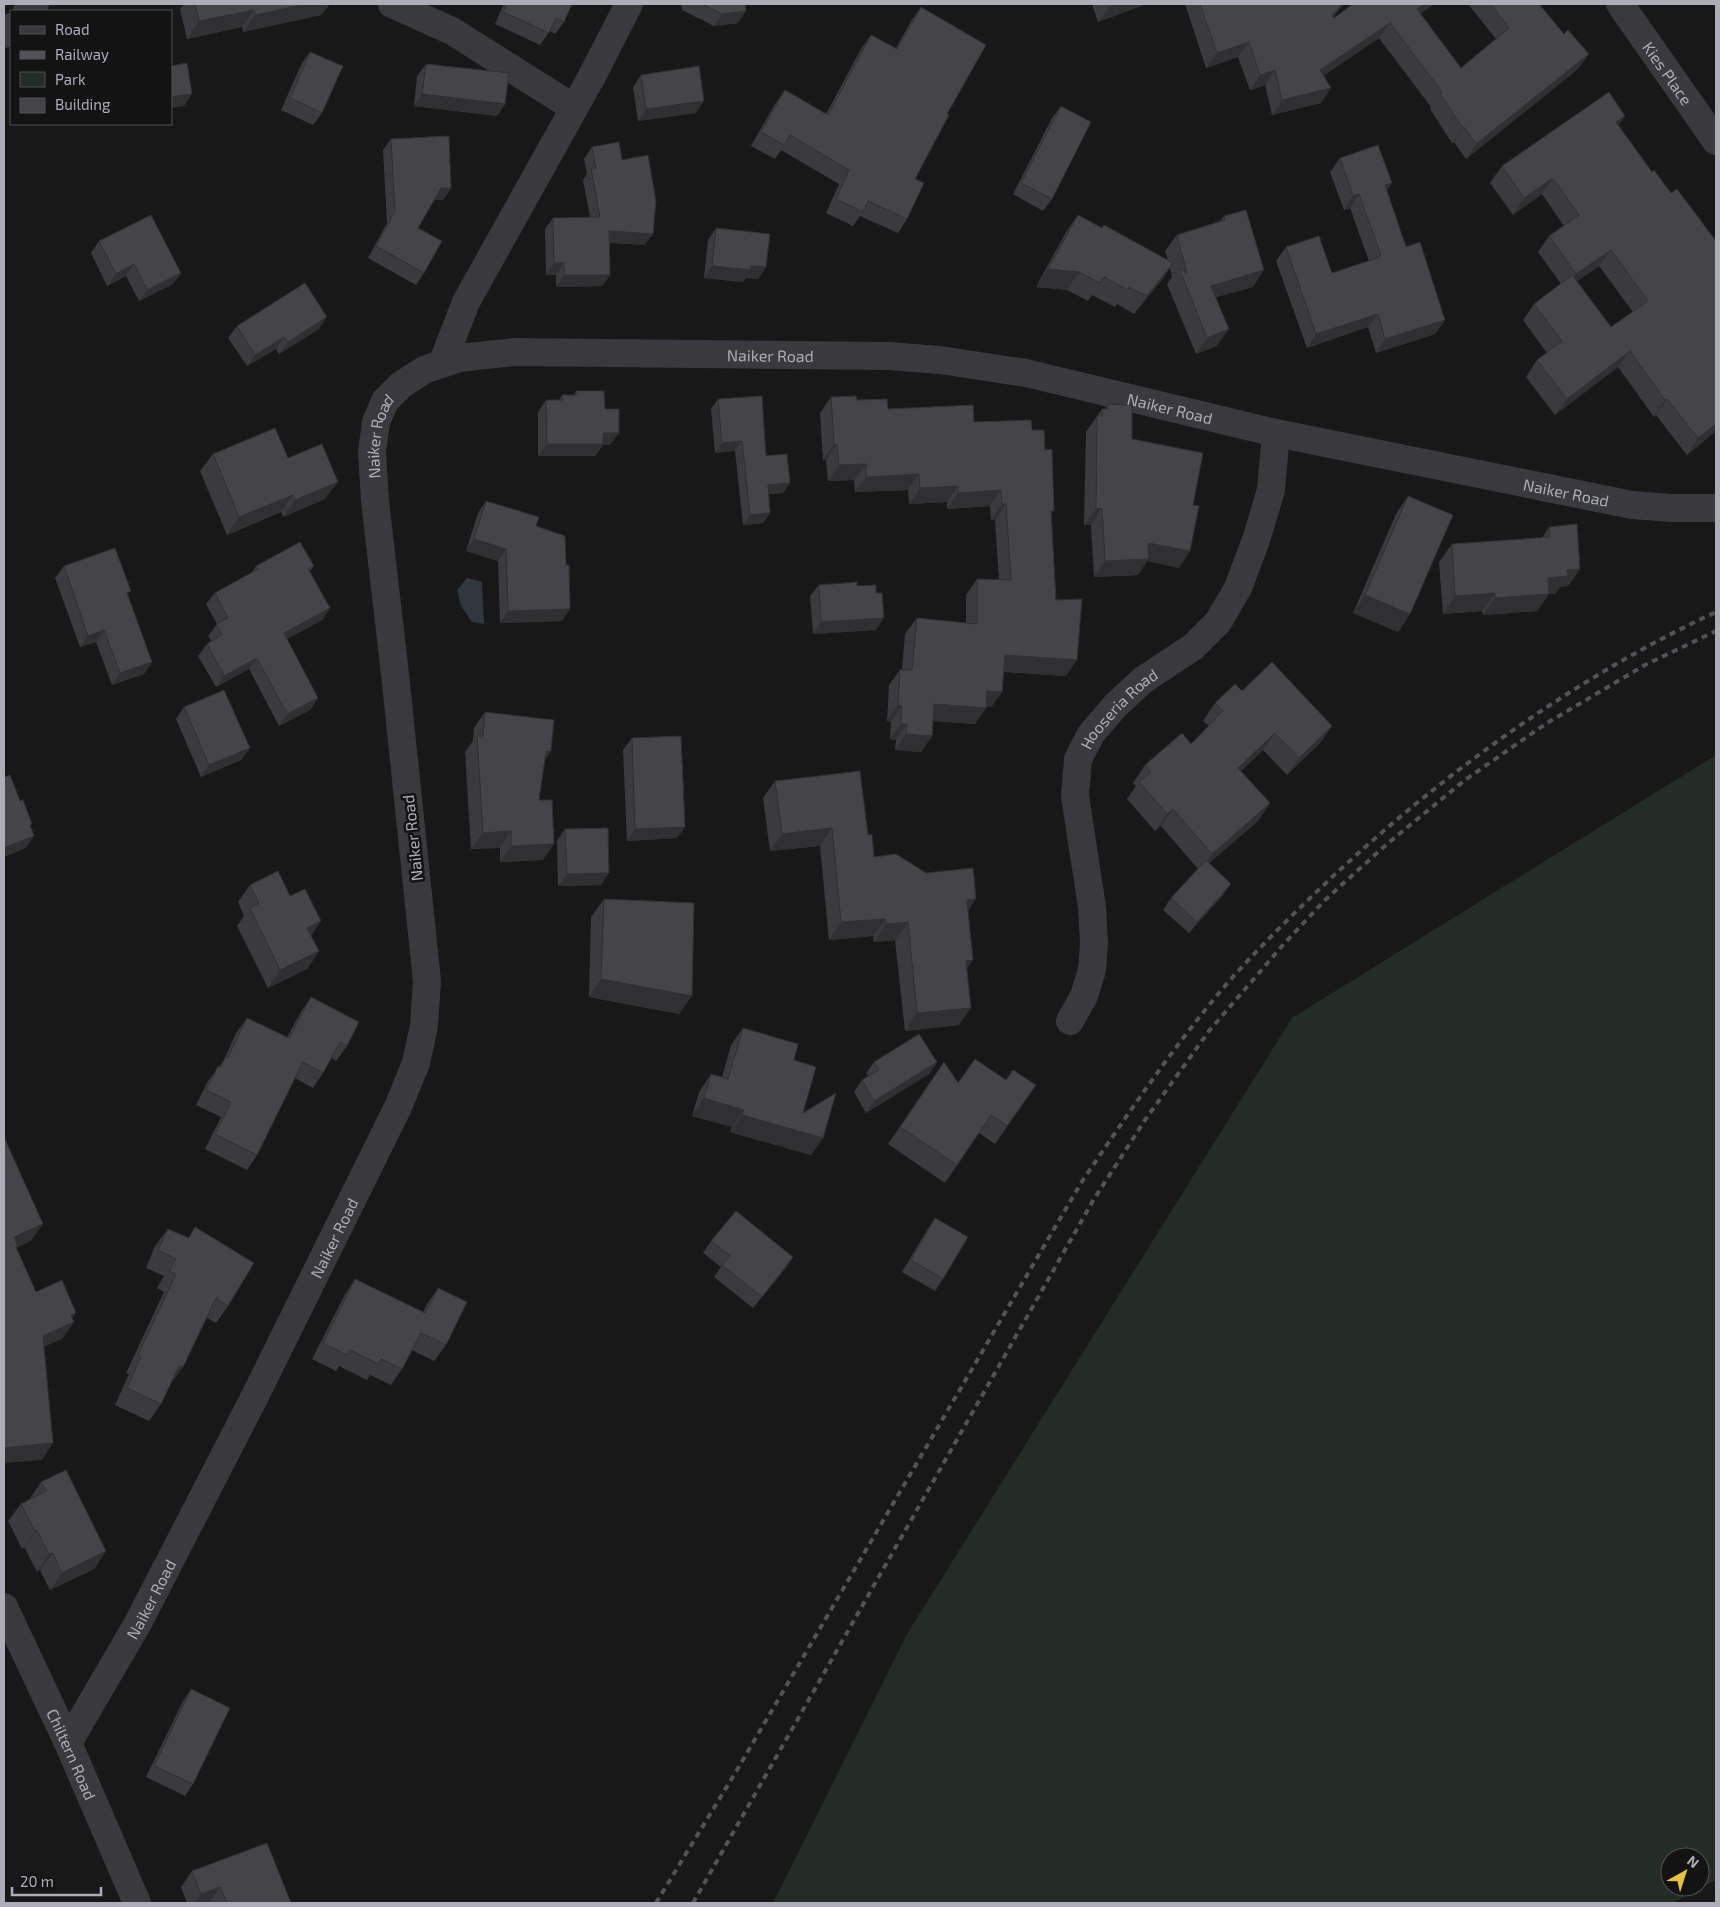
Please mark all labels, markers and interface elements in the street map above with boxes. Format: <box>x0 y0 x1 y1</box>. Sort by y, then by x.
legend <box>10 10 172 125</box>
text: Road <box>55 20 90 38</box>
street label: Kies Place <box>1639 37 1697 108</box>
text: Railway <box>55 45 109 63</box>
text: Park <box>55 70 86 88</box>
text: Building <box>55 95 111 113</box>
street label: Naiker Road <box>727 345 814 365</box>
street label: Naiker Road <box>1126 388 1215 427</box>
street label: Naiker Road <box>362 389 397 479</box>
street label: Naiker Road <box>1522 474 1611 510</box>
street label: Hooseria Road <box>1076 664 1161 752</box>
street label: Naiker Road <box>398 794 426 882</box>
street label: Naiker Road <box>306 1194 361 1281</box>
street label: Naiker Road <box>121 1556 179 1642</box>
street label: Chiltern Road <box>44 1705 101 1802</box>
north arrow <box>1660 1847 1710 1897</box>
text: N <box>1684 1852 1703 1871</box>
scale bar <box>12 1864 101 1896</box>
text: 20 m <box>20 1872 54 1890</box>

